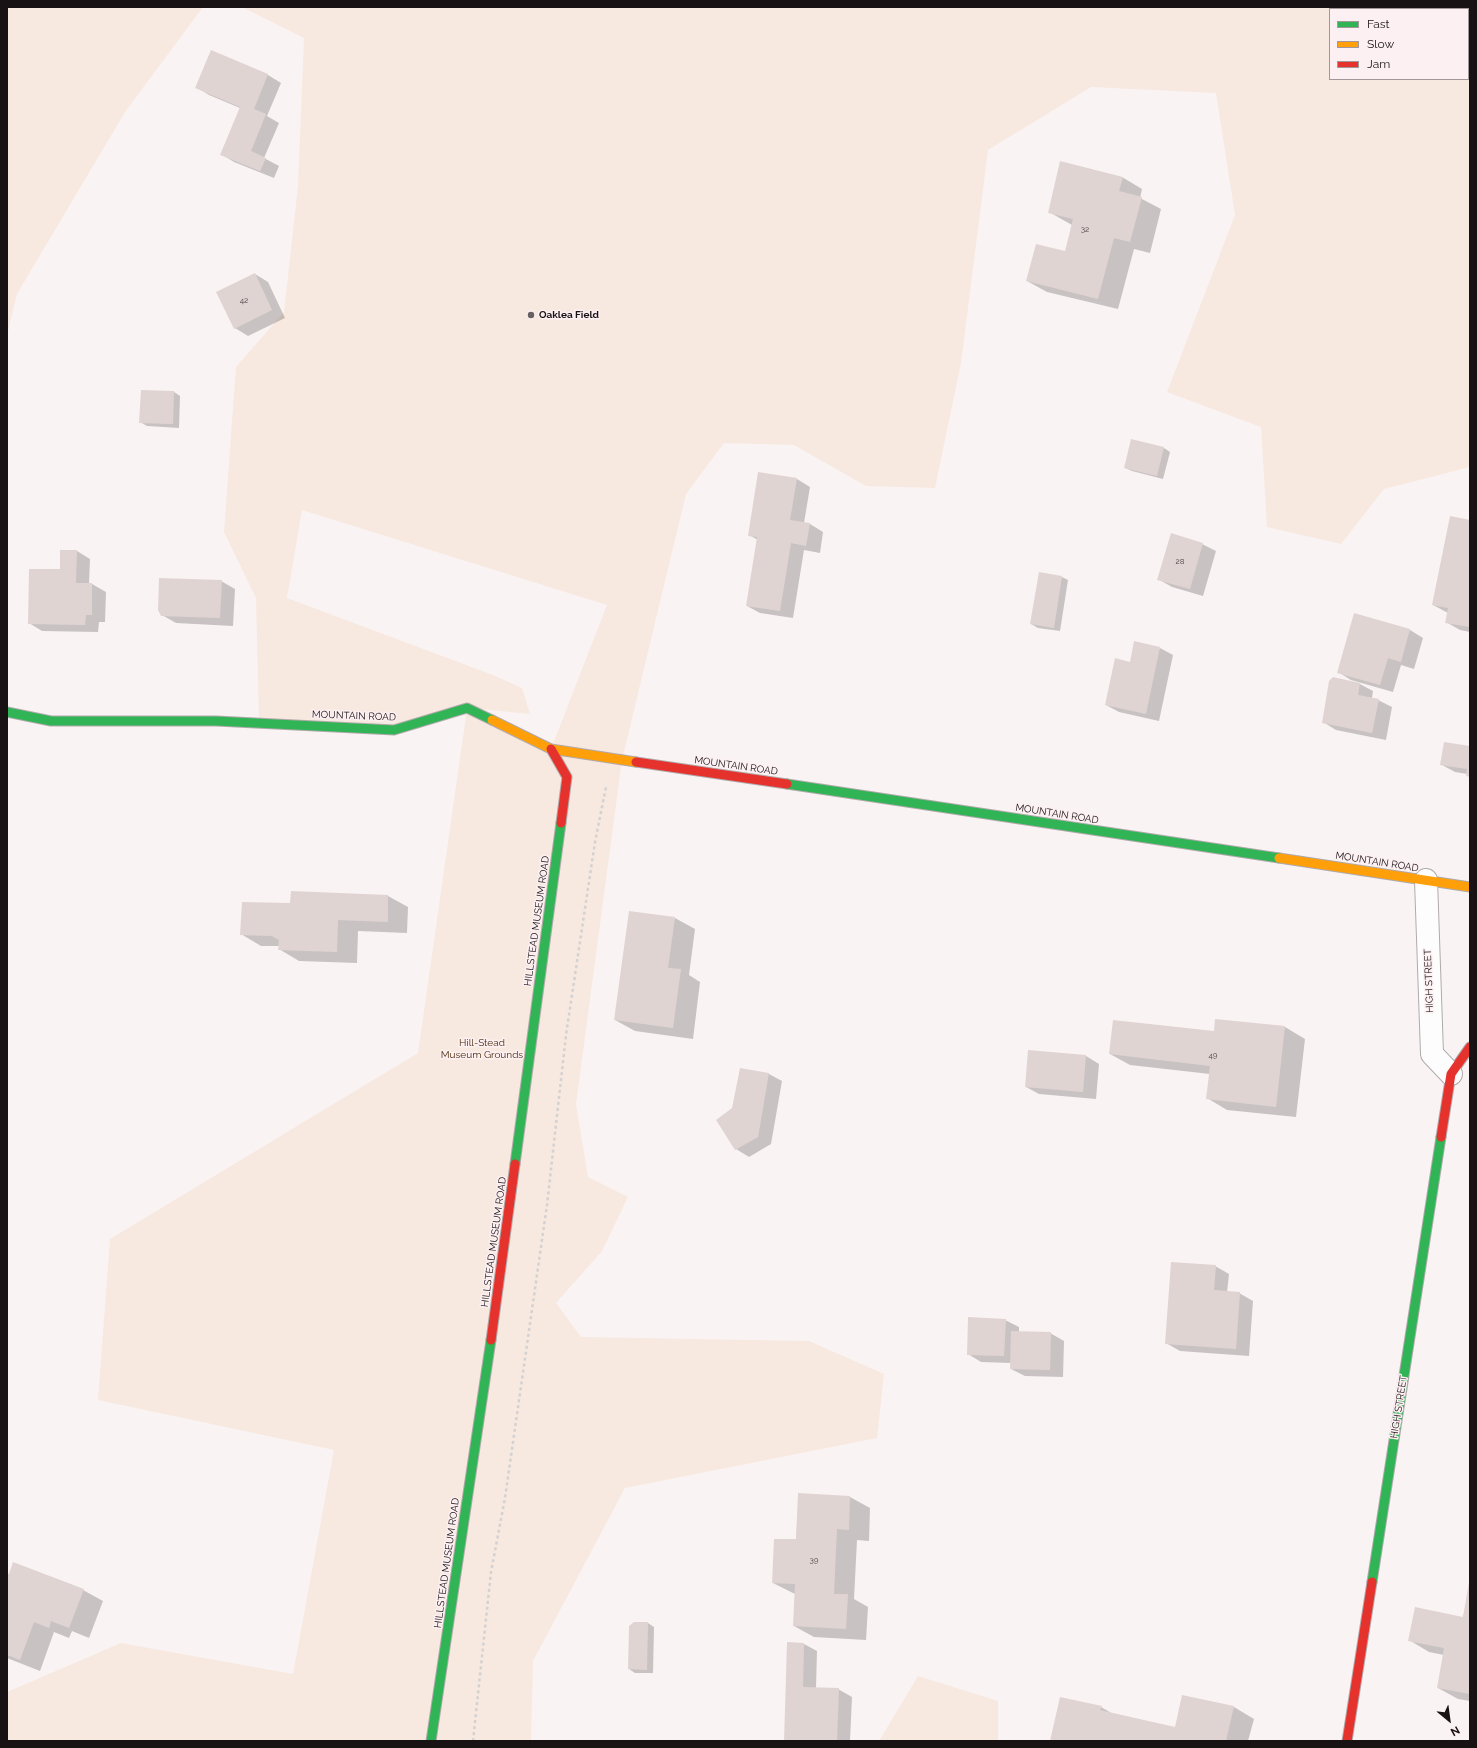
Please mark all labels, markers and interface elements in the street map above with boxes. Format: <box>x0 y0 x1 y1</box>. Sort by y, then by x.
legend <box>1329 8 1469 80</box>
text: Fast <box>1367 17 1390 31</box>
text: Slow <box>1367 37 1394 51</box>
text: Jam <box>1367 57 1390 71</box>
house number: 32 <box>1081 225 1089 235</box>
house number: 42 <box>240 296 248 306</box>
place label: Oaklea Field <box>539 309 599 321</box>
marker: Oaklea Field <box>526 310 536 320</box>
house number: 28 <box>1176 557 1184 567</box>
street label: MOUNTAIN ROAD <box>312 709 396 723</box>
street label: MOUNTAIN ROAD <box>693 754 779 778</box>
street label: MOUNTAIN ROAD <box>1014 801 1100 827</box>
street label: MOUNTAIN ROAD <box>1334 849 1420 875</box>
street label: HILLSTEAD MUSEUM ROAD <box>522 855 552 987</box>
street label: HIGH STREET <box>1422 949 1436 1013</box>
park label: Hill-Stead Museum Grounds <box>441 1037 523 1060</box>
house number: 49 <box>1208 1051 1218 1061</box>
street label: HILLSTEAD MUSEUM ROAD <box>479 1176 509 1308</box>
street label: HIGH STREET <box>1388 1374 1410 1440</box>
street label: HILLSTEAD MUSEUM ROAD <box>432 1497 462 1629</box>
house number: 39 <box>810 1556 818 1566</box>
north arrow <box>1429 1700 1469 1740</box>
text: N <box>1448 1723 1462 1739</box>

